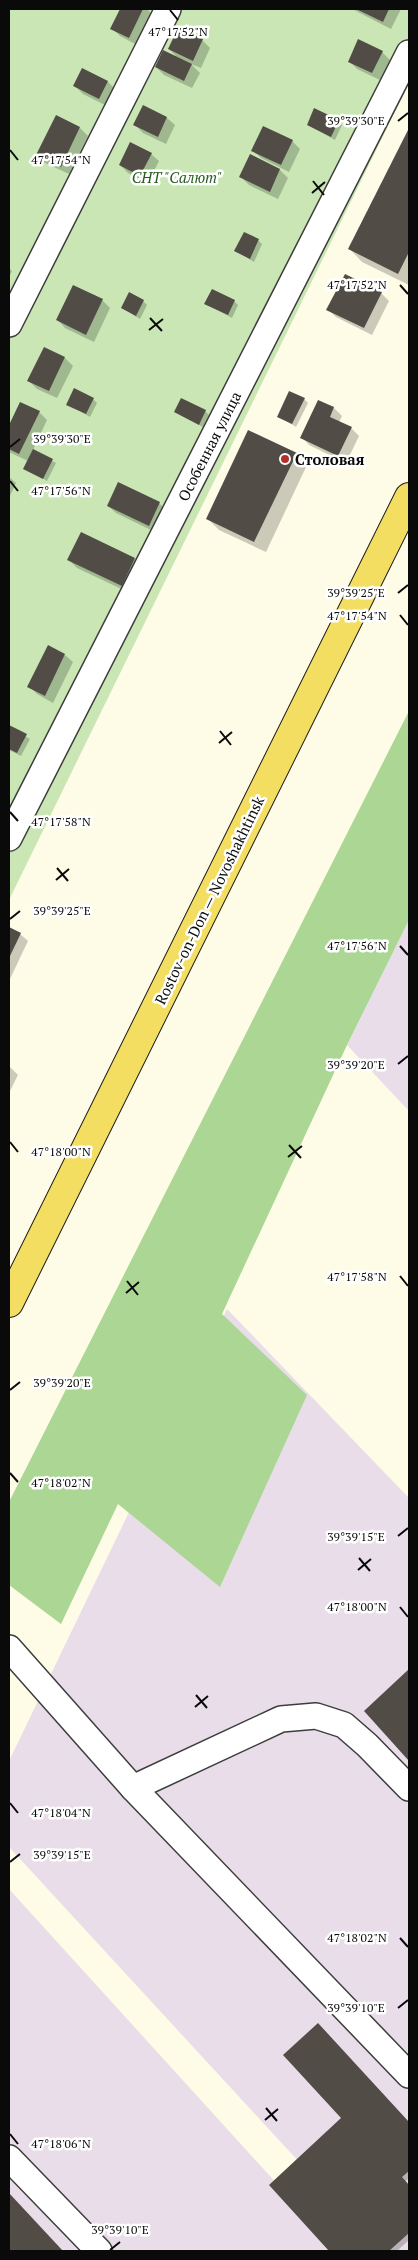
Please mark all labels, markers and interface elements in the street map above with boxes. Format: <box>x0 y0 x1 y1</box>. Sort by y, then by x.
text: 47°17'52"N <box>148 24 208 39</box>
text: 39°39'30"E <box>327 113 385 128</box>
text: 47°17'54"N <box>31 152 91 167</box>
park label: СНТ "Салют" <box>132 167 222 187</box>
text: 47°17'52"N <box>327 277 387 292</box>
street label: Особенная улица <box>173 387 245 504</box>
text: 39°39'30"E <box>33 431 91 446</box>
place label: Столовая <box>295 449 365 469</box>
marker: Столовая <box>279 453 291 465</box>
text: 47°17'56"N <box>31 483 91 498</box>
text: 39°39'25"E <box>327 585 385 600</box>
text: 47°17'54"N <box>327 608 387 623</box>
street label: Rostov-on-Don — Novoshakhtinsk <box>150 792 268 1007</box>
text: 47°17'58"N <box>31 814 91 829</box>
text: 39°39'25"E <box>33 903 91 918</box>
text: 47°17'56"N <box>327 938 387 953</box>
text: 39°39'20"E <box>327 1057 385 1072</box>
text: 47°18'00"N <box>31 1144 91 1159</box>
text: 47°17'58"N <box>327 1269 387 1284</box>
text: 39°39'20"E <box>33 1375 91 1390</box>
text: 47°18'02"N <box>31 1475 91 1490</box>
text: 39°39'15"E <box>327 1529 385 1544</box>
text: 47°18'00"N <box>327 1599 387 1614</box>
text: 47°18'04"N <box>31 1805 91 1820</box>
text: 39°39'15"E <box>33 1847 91 1862</box>
text: 47°18'02"N <box>327 1930 387 1945</box>
text: 39°39'10"E <box>327 2000 385 2015</box>
text: 47°18'06"N <box>31 2136 91 2151</box>
text: 39°39'10"E <box>91 2222 149 2237</box>

